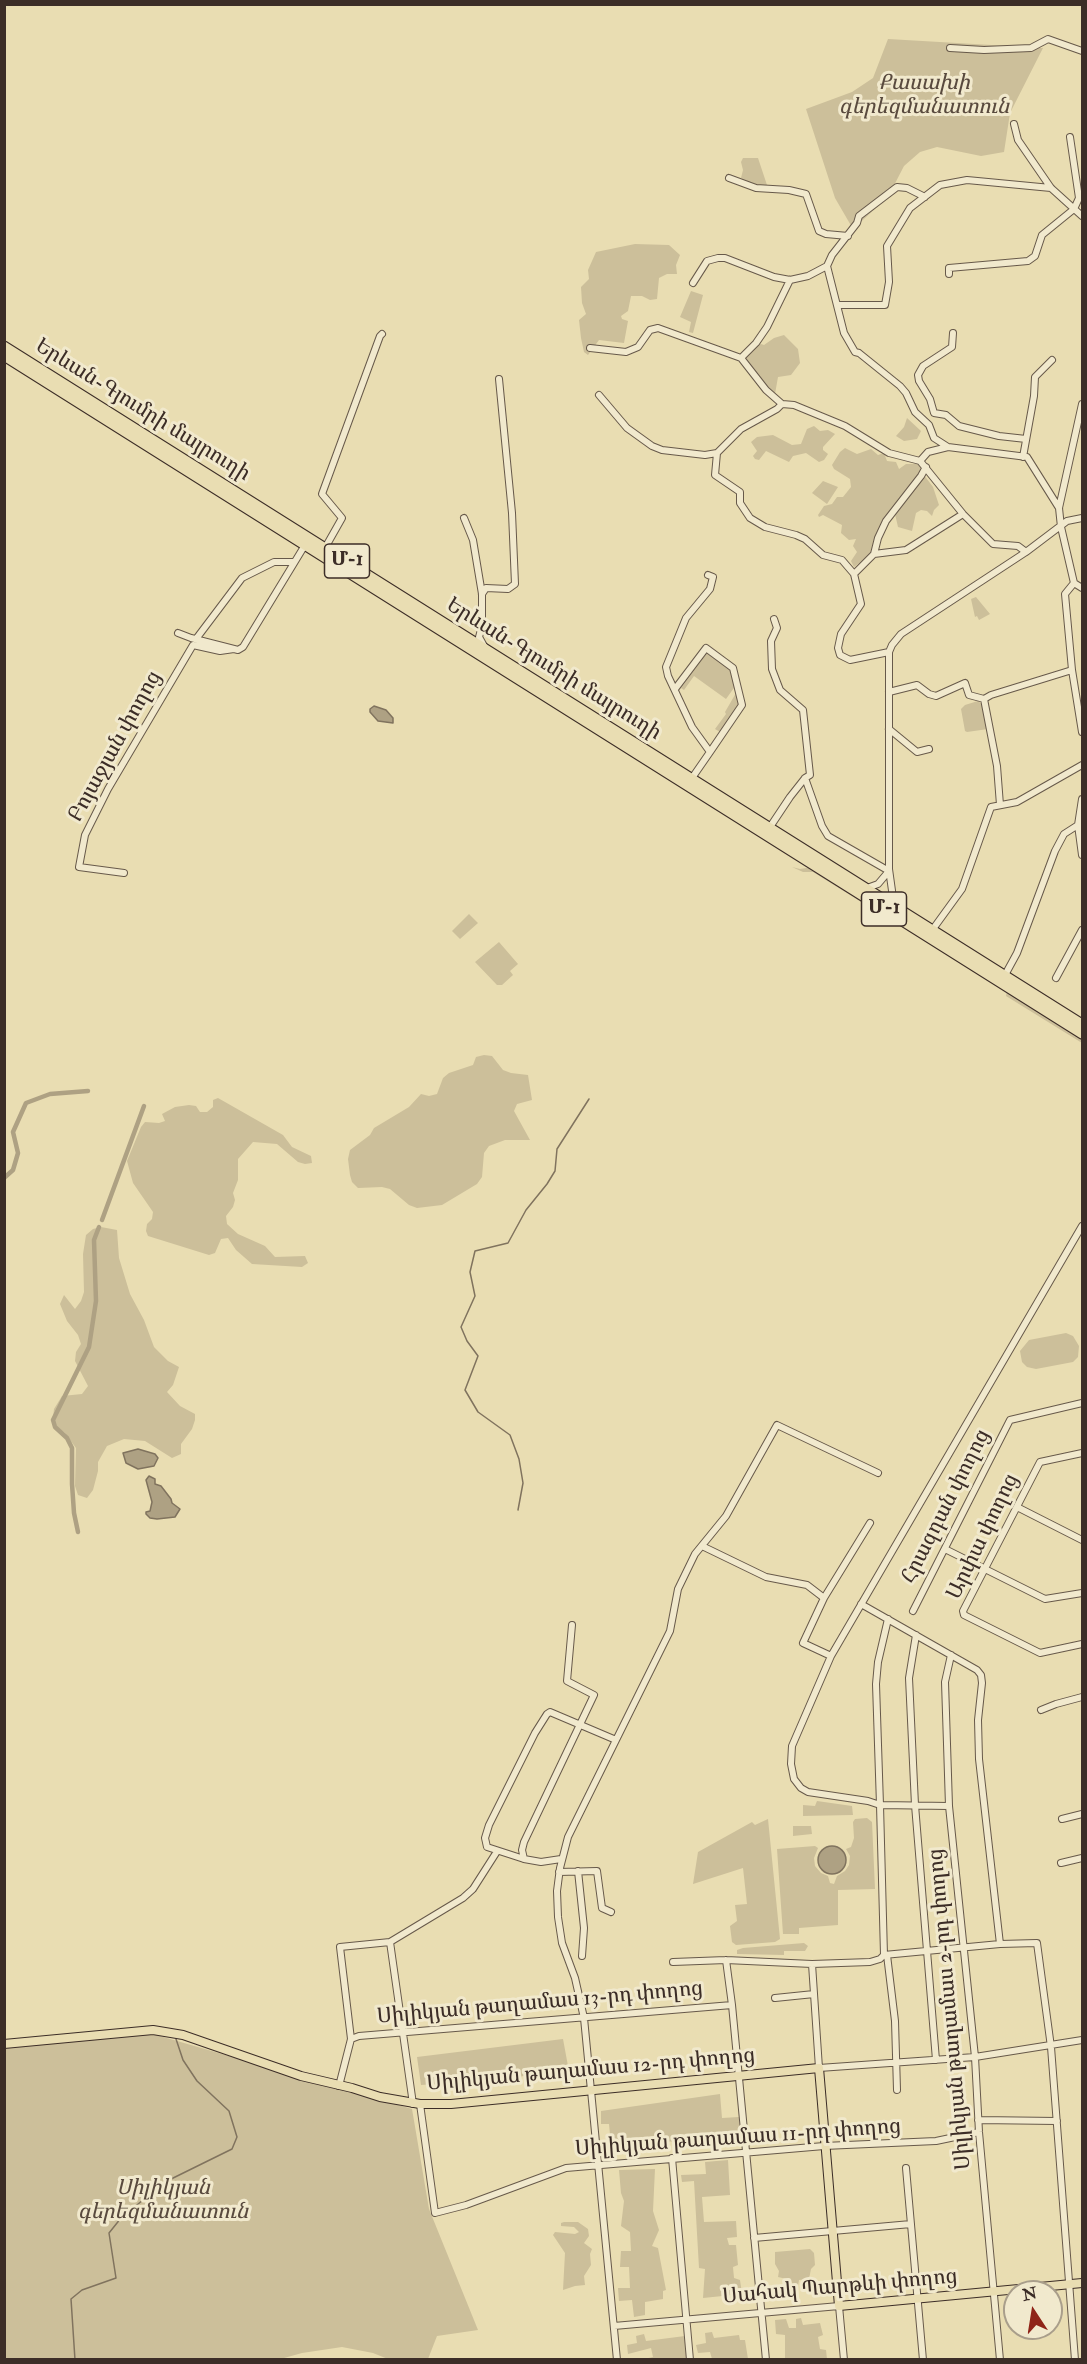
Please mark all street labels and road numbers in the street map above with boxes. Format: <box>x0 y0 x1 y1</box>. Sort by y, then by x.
street label: Երևան-Գյումրի մայրուղի <box>30 334 254 488</box>
road number: Մ-1 <box>324 544 370 578</box>
street label: Երևան-Գյումրի մայրուղի <box>441 593 665 747</box>
street label: Բոյաջյան փողոց <box>64 667 168 827</box>
road number: Մ-1 <box>862 892 906 926</box>
street label: Հրազդան փողոց <box>897 1426 997 1588</box>
street label: Արփա փողոց <box>943 1470 1025 1604</box>
street label: Սիլիկյան թաղամաս 2-րդ փողոց <box>924 1847 978 2171</box>
street label: Սիլիկյան թաղամաս 13-րդ փողոց <box>376 1977 704 2031</box>
street label: Սիլիկյան թաղամաս 12-րդ փողոց <box>426 2044 756 2098</box>
street label: Սիլիկյան թաղամաս 11-րդ փողոց <box>574 2115 902 2163</box>
street label: Սահակ Պարթևի փողոց <box>722 2265 958 2311</box>

